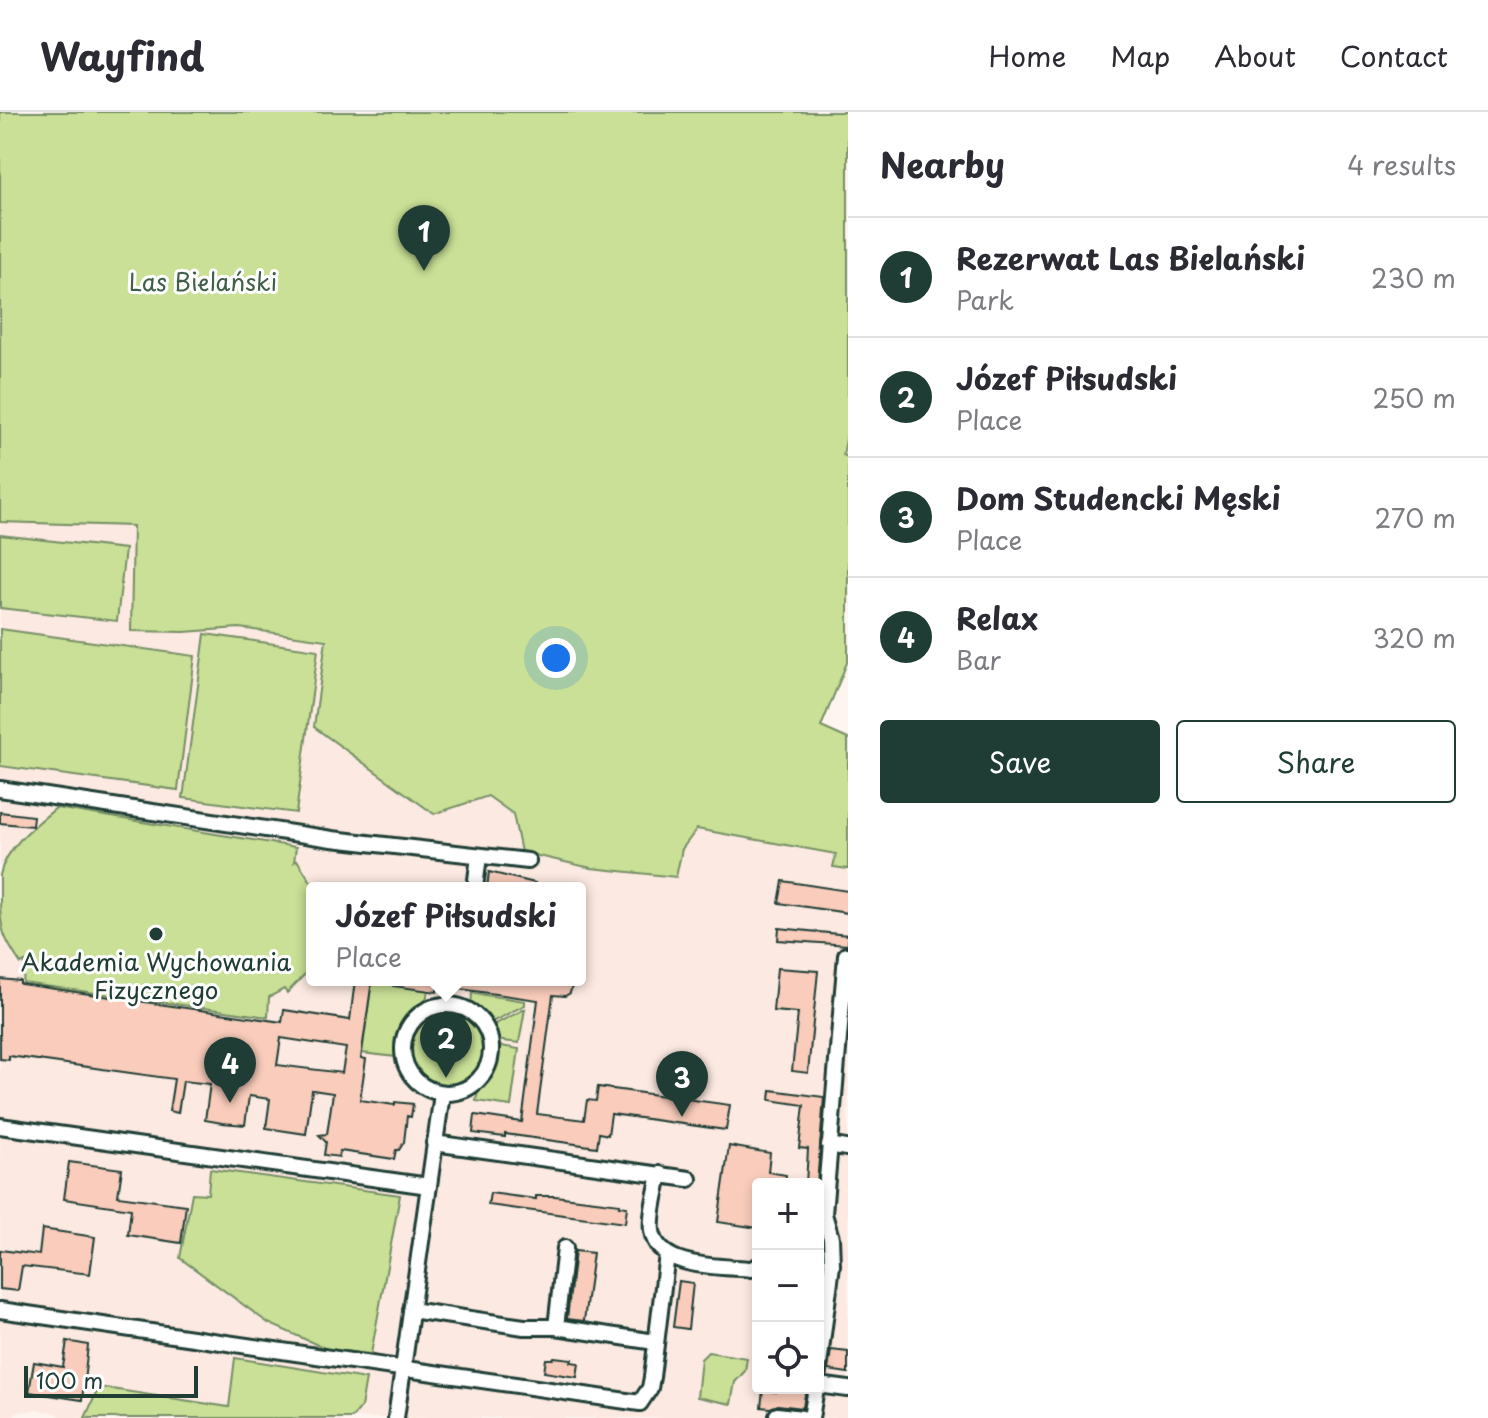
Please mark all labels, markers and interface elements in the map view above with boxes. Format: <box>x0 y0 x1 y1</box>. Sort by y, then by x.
text: Wayfind <box>40 27 204 84</box>
text: Home <box>988 34 1066 77</box>
text: Map <box>1110 34 1170 77</box>
text: About <box>1214 34 1296 77</box>
text: Contact <box>1340 34 1448 77</box>
text: Nearby <box>880 138 1005 190</box>
text: 4 results <box>1347 145 1456 184</box>
pin: 1 <box>398 205 450 271</box>
text: Rezerwat Las Bielański <box>956 235 1305 280</box>
text: 1 <box>900 258 912 297</box>
text: 230 m <box>1371 258 1456 297</box>
park label: Las Bielański <box>129 263 277 299</box>
text: Park <box>956 280 1014 319</box>
text: Józef Piłsudski <box>956 355 1177 400</box>
text: 2 <box>897 378 915 417</box>
text: 250 m <box>1372 378 1456 417</box>
text: Place <box>956 400 1022 439</box>
text: Dom Studencki Męski <box>956 475 1281 520</box>
text: 3 <box>897 498 915 537</box>
text: 270 m <box>1375 498 1456 537</box>
text: Place <box>956 520 1022 559</box>
text: Relax <box>956 595 1038 640</box>
text: 4 <box>897 618 915 657</box>
text: 320 m <box>1372 618 1456 657</box>
your location <box>536 638 576 678</box>
text: Bar <box>956 640 1001 679</box>
button: Save <box>880 720 1160 803</box>
button: Share <box>1176 720 1456 803</box>
popup <box>306 882 586 986</box>
text: Józef Piłsudski <box>335 892 557 937</box>
marker: Akademia Wychowania Fizycznego <box>147 925 165 943</box>
text: Place <box>335 937 402 976</box>
place label: Akademia Wychowania Fizycznego <box>21 943 292 1007</box>
pin: 2 <box>420 1012 472 1078</box>
pin: 4 <box>204 1037 256 1103</box>
pin: 3 <box>656 1051 708 1117</box>
map controls <box>752 1178 824 1394</box>
button: + <box>752 1178 824 1250</box>
button: − <box>752 1250 824 1322</box>
button: locate <box>752 1322 824 1394</box>
scale bar <box>24 1362 198 1398</box>
text: 100 m <box>36 1363 103 1396</box>

